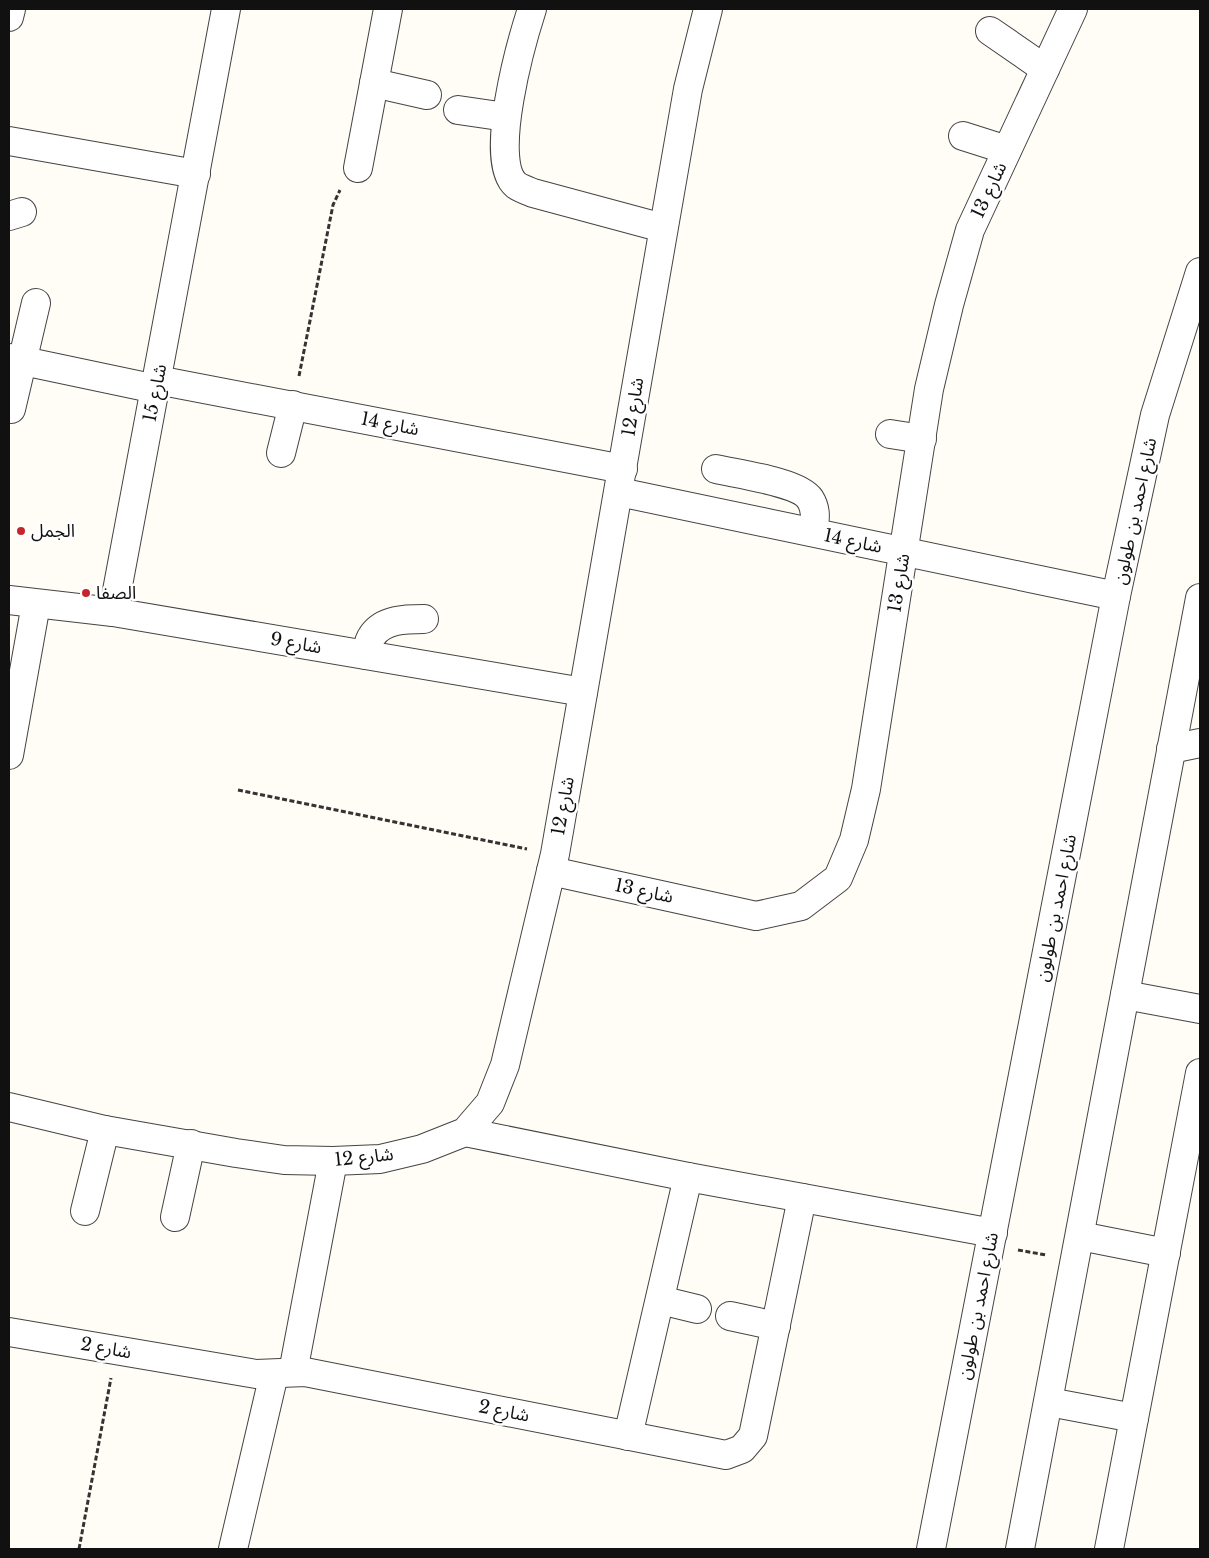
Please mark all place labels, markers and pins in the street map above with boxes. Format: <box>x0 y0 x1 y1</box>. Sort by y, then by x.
place label: الجمل <box>31 520 75 542</box>
marker: الجمل <box>15 525 27 537</box>
place label: الصفا <box>96 582 136 604</box>
marker: الصفا <box>80 587 92 599</box>

